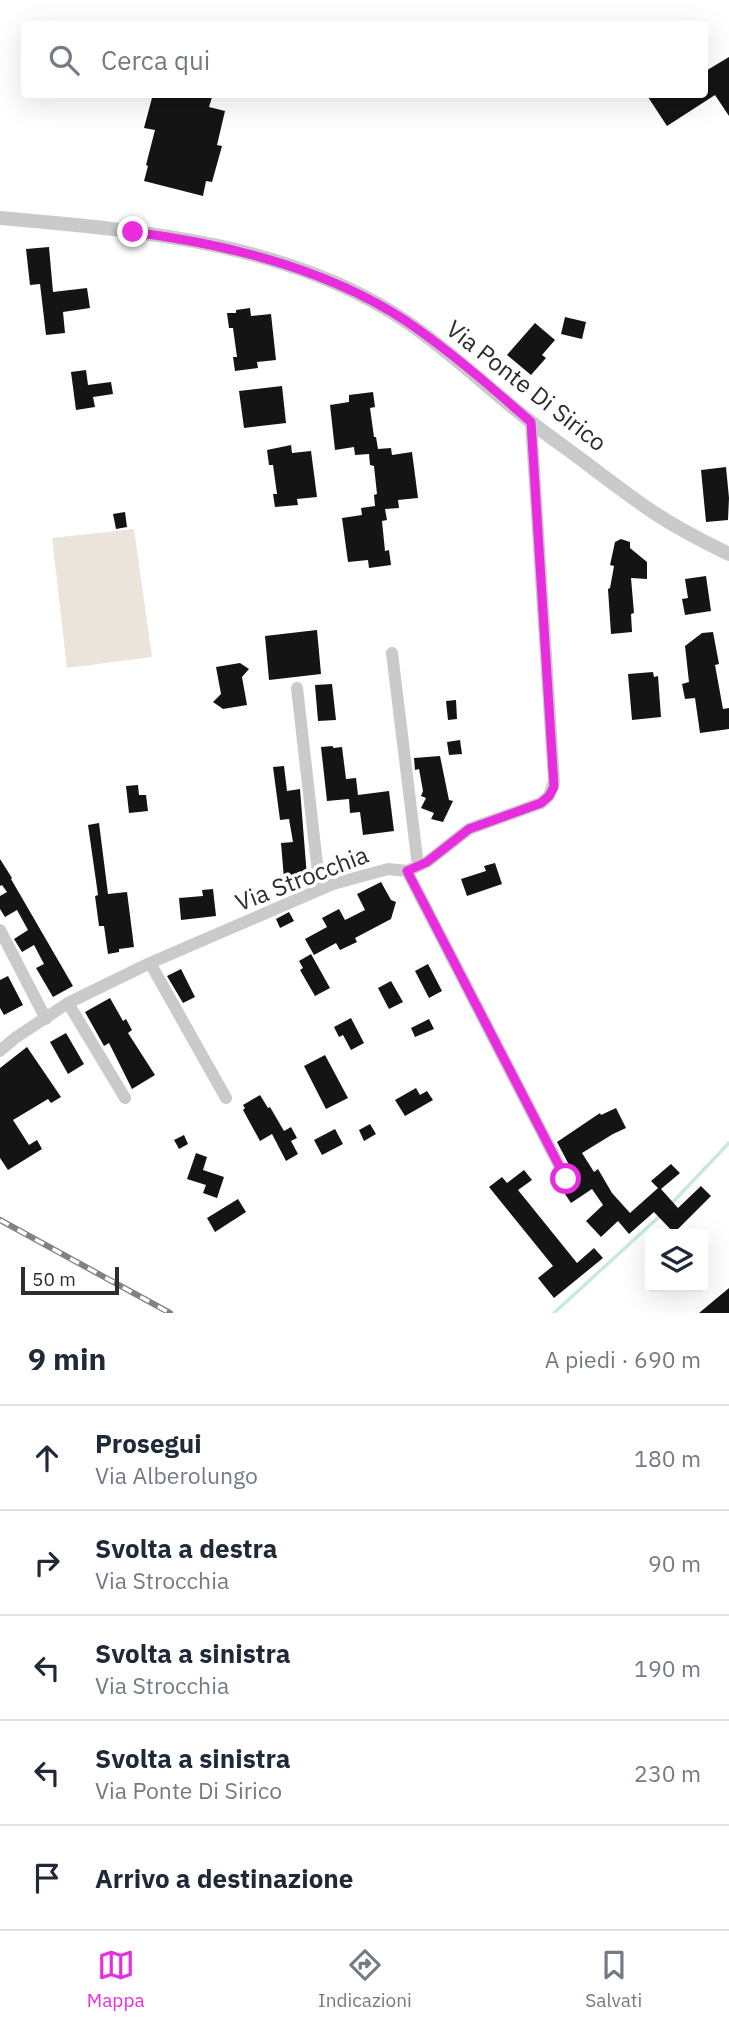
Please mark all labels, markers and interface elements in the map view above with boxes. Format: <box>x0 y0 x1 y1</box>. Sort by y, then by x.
search box <box>21 21 708 98</box>
icon: search <box>45 41 83 79</box>
text: Cerca qui <box>101 43 210 77</box>
route end <box>117 216 148 247</box>
street label: Via Ponte Di Sirico <box>440 312 613 458</box>
street label: Via Strocchia <box>231 838 373 918</box>
route start <box>550 1163 581 1194</box>
map controls <box>645 1229 708 1292</box>
button: layers <box>645 1229 708 1292</box>
scale bar <box>21 1264 119 1296</box>
text: 50 m <box>32 1267 76 1291</box>
text: 9 min <box>28 1339 106 1378</box>
text: A piedi · 690 m <box>545 1344 701 1374</box>
text: Prosegui <box>95 1426 202 1460</box>
icon: ahead <box>28 1439 66 1477</box>
text: 180 m <box>634 1443 701 1473</box>
text: Via Alberolungo <box>95 1460 258 1490</box>
text: Svolta a destra <box>95 1531 277 1565</box>
icon: right <box>28 1544 66 1582</box>
text: 90 m <box>648 1548 701 1578</box>
text: Via Strocchia <box>95 1565 229 1595</box>
text: Svolta a sinistra <box>95 1636 291 1670</box>
icon: left <box>28 1649 66 1687</box>
text: 190 m <box>634 1653 701 1683</box>
text: Via Strocchia <box>95 1670 229 1700</box>
text: Svolta a sinistra <box>95 1741 291 1775</box>
icon: left <box>28 1754 66 1792</box>
text: 230 m <box>634 1758 701 1788</box>
text: Via Ponte Di Sirico <box>95 1775 282 1805</box>
icon: arrive <box>28 1859 66 1897</box>
text: Arrivo a destinazione <box>95 1861 353 1895</box>
tab: Mappa <box>87 1946 145 2012</box>
tab: Indicazioni <box>318 1946 412 2012</box>
tab: Salvati <box>585 1946 642 2012</box>

